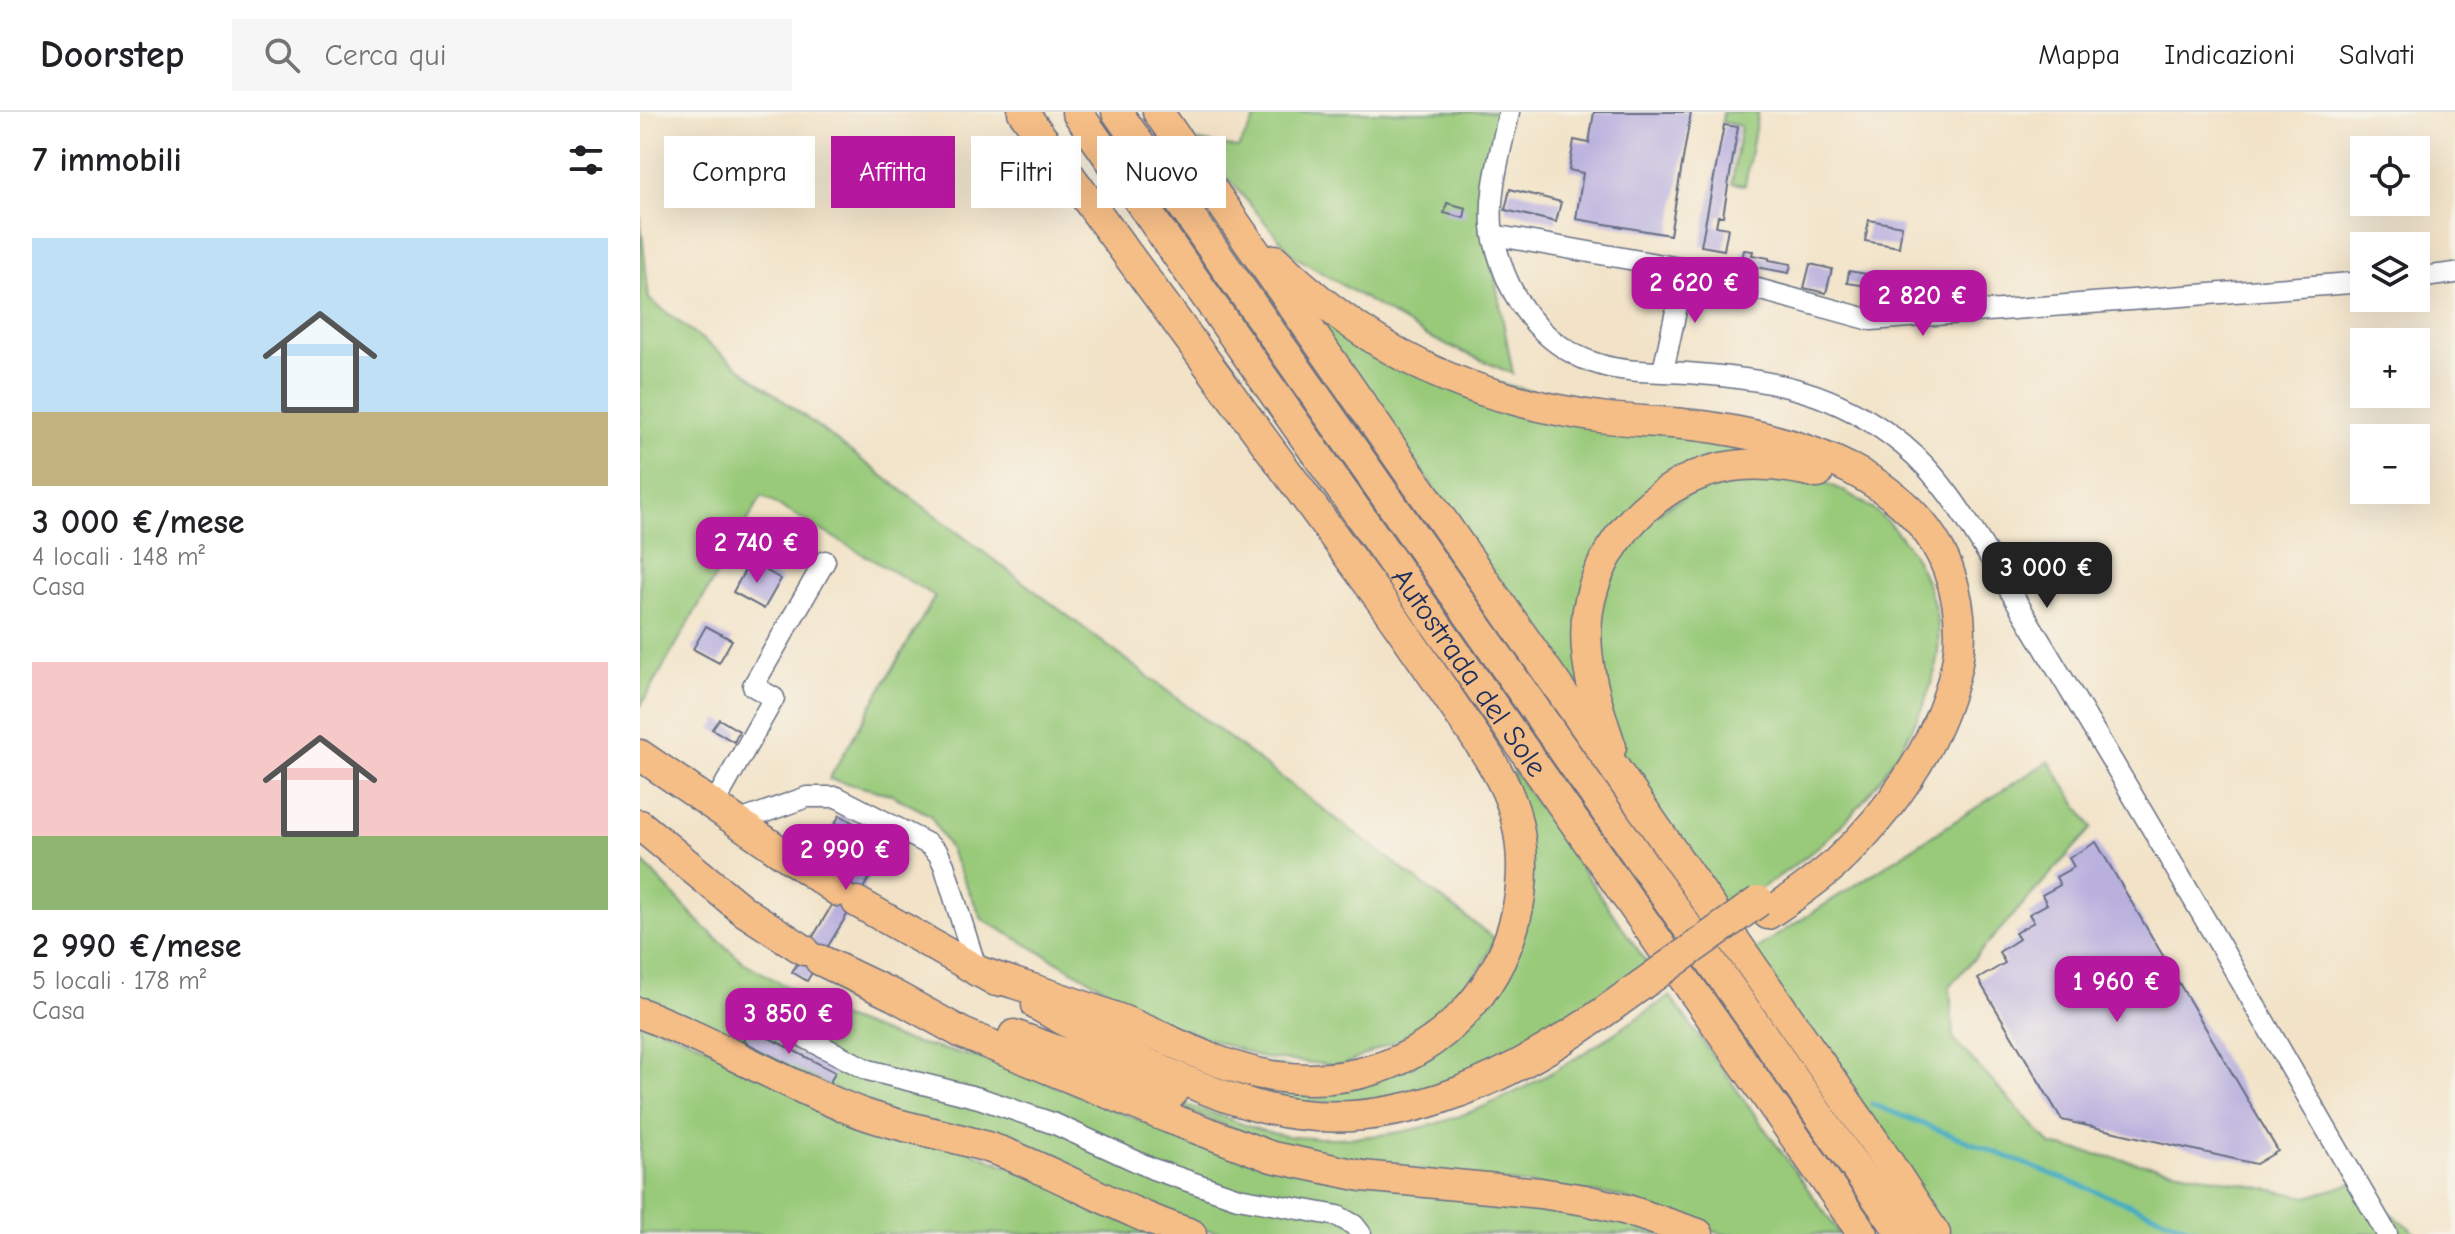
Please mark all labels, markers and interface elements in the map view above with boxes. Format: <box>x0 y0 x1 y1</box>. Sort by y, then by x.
search box <box>232 19 792 91</box>
text: Doorstep <box>40 33 184 77</box>
icon: search <box>260 33 304 77</box>
text: Cerca qui <box>324 38 447 73</box>
text: Mappa <box>2038 39 2120 71</box>
text: Indicazioni <box>2164 39 2295 71</box>
text: Salvati <box>2339 39 2415 71</box>
chip: Compra <box>664 136 815 208</box>
chip: Affitta <box>831 136 955 208</box>
chip: Filtri <box>971 136 1081 208</box>
chip: Nuovo <box>1097 136 1226 208</box>
map controls <box>2350 136 2430 504</box>
button: locate <box>2350 136 2430 216</box>
icon: filters <box>564 138 608 182</box>
text: 7 immobili <box>32 140 182 180</box>
button: layers <box>2350 232 2430 312</box>
pin: 2 620 € <box>1621 257 1769 325</box>
text: 2 620 € <box>1650 268 1740 298</box>
pin: 2 820 € <box>1849 270 1997 338</box>
text: 2 820 € <box>1878 281 1968 311</box>
icon: home <box>248 290 392 434</box>
button: + <box>2350 328 2430 408</box>
button: − <box>2350 424 2430 504</box>
text: 3 000 €/mese <box>32 502 245 542</box>
pin: 2 740 € <box>683 517 831 585</box>
text: 2 740 € <box>714 528 800 558</box>
text: 4 locali · 148 m² <box>32 542 205 572</box>
pin: 3 000 € <box>1973 542 2121 610</box>
text: 3 000 € <box>2000 553 2094 583</box>
street label: Autostrada del Sole <box>1384 561 1555 783</box>
text: Casa <box>32 572 86 602</box>
icon: home <box>248 714 392 858</box>
pin: 2 990 € <box>772 824 920 892</box>
text: 2 990 € <box>800 835 892 865</box>
text: 2 990 €/mese <box>32 926 241 966</box>
pin: 1 960 € <box>2043 956 2191 1024</box>
text: 5 locali · 178 m² <box>32 966 206 996</box>
text: 1 960 € <box>2073 967 2161 997</box>
pin: 3 850 € <box>715 988 863 1056</box>
text: Casa <box>32 996 86 1026</box>
text: 3 850 € <box>743 999 835 1029</box>

